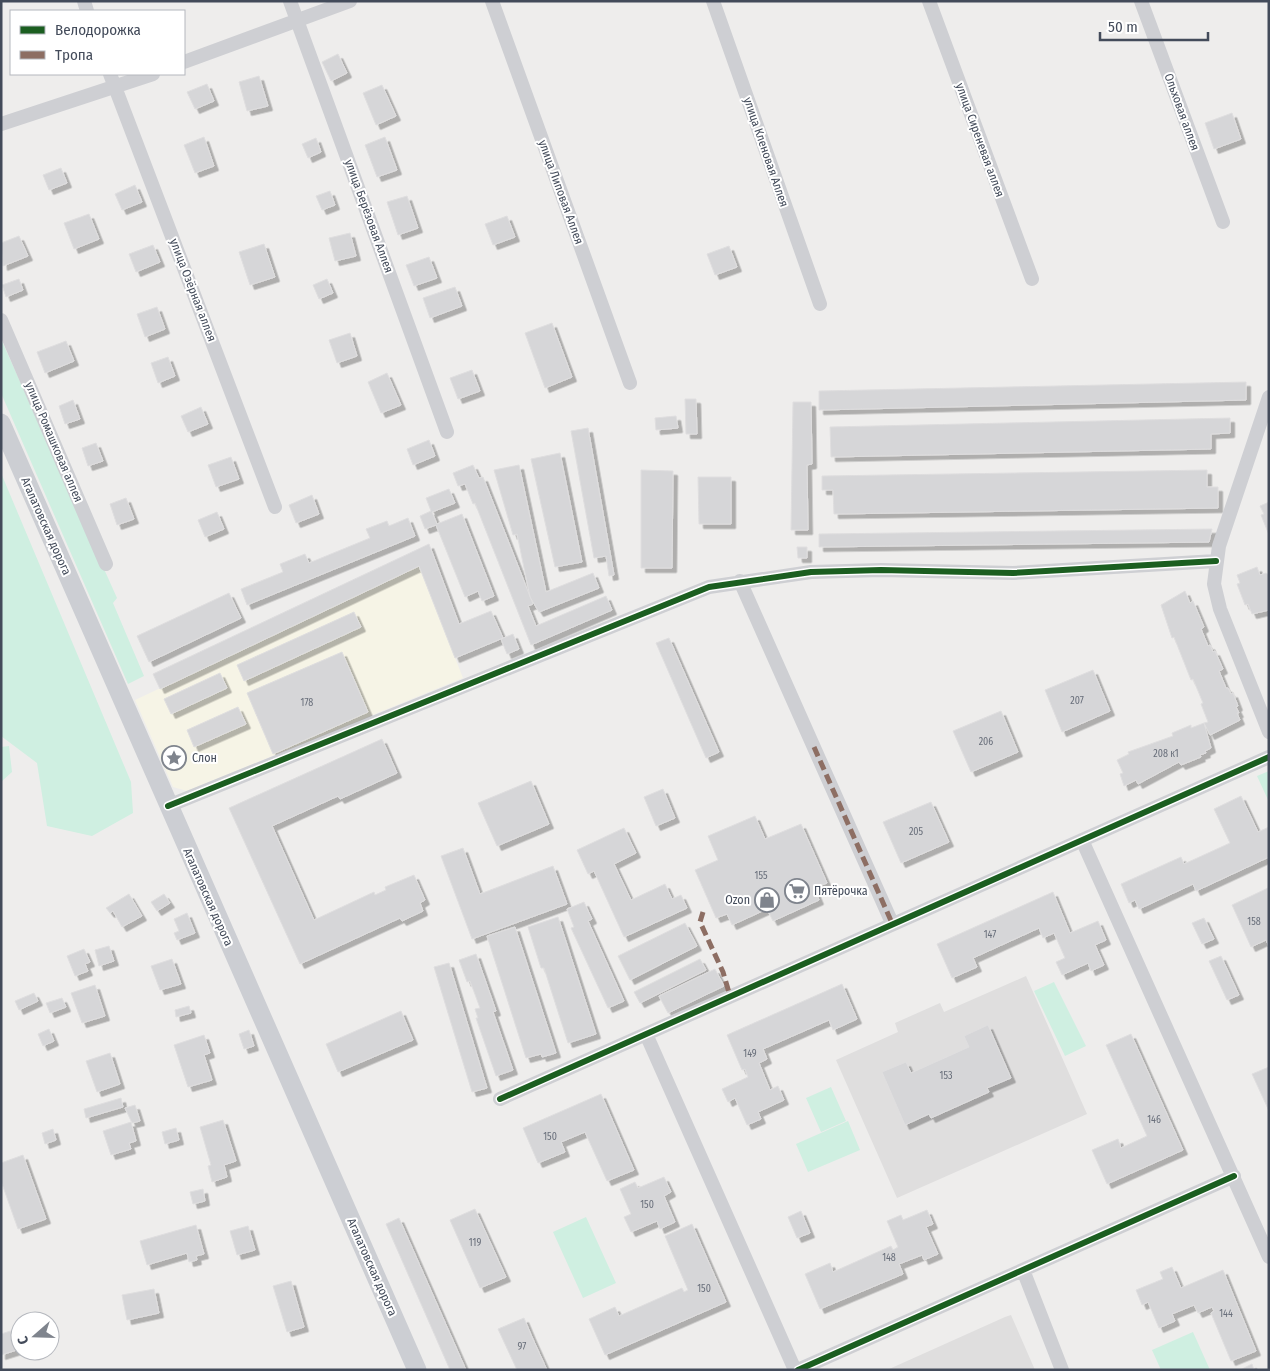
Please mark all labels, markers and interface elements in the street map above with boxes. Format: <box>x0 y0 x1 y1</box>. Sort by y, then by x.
legend <box>10 10 185 75</box>
scale bar <box>1100 10 1208 42</box>
text: 50 m <box>1108 18 1138 36</box>
text: Велодорожка <box>55 21 141 39</box>
text: Тропа <box>55 46 93 64</box>
street label: Ольховая аллея <box>1162 72 1202 152</box>
street label: улица Сиреневая аллея <box>953 81 1007 199</box>
street label: улица Кленовая Аллея <box>741 95 791 209</box>
street label: улица Липовая Аллея <box>536 138 586 246</box>
street label: улица Берёзовая Аллея <box>342 157 396 275</box>
street label: улица Озёрная аллея <box>167 237 219 343</box>
street label: улица Ромашковая аллея <box>22 380 86 504</box>
street label: Агалатовская дорога <box>18 475 74 577</box>
house number: 207 <box>1070 695 1084 707</box>
house number: 178 <box>301 697 313 709</box>
house number: 206 <box>979 736 993 748</box>
place icon: Слон <box>161 745 187 771</box>
house number: 208 к1 <box>1153 748 1179 760</box>
place label: Слон <box>192 751 217 765</box>
house number: 205 <box>909 826 924 838</box>
street label: Агалатовская дорога <box>180 846 236 948</box>
house number: 155 <box>754 870 768 882</box>
supermarket icon: Пятёрочка <box>784 878 810 904</box>
place label: Пятёрочка <box>814 884 868 898</box>
shop icon: Ozon <box>754 887 780 913</box>
place label: Ozon <box>725 893 750 907</box>
house number: 158 <box>1247 916 1261 928</box>
house number: 147 <box>984 929 996 941</box>
house number: 149 <box>743 1048 757 1060</box>
house number: 153 <box>940 1070 953 1082</box>
house number: 146 <box>1147 1114 1161 1126</box>
house number: 150 <box>543 1131 557 1143</box>
house number: 150 <box>640 1199 654 1211</box>
street label: Агалатовская дорога <box>344 1216 400 1318</box>
house number: 119 <box>469 1237 481 1249</box>
house number: 148 <box>882 1252 896 1264</box>
house number: 150 <box>697 1283 711 1295</box>
house number: 144 <box>1219 1308 1233 1320</box>
north arrow <box>10 1311 60 1361</box>
text: С <box>14 1333 32 1347</box>
house number: 97 <box>518 1341 526 1353</box>

